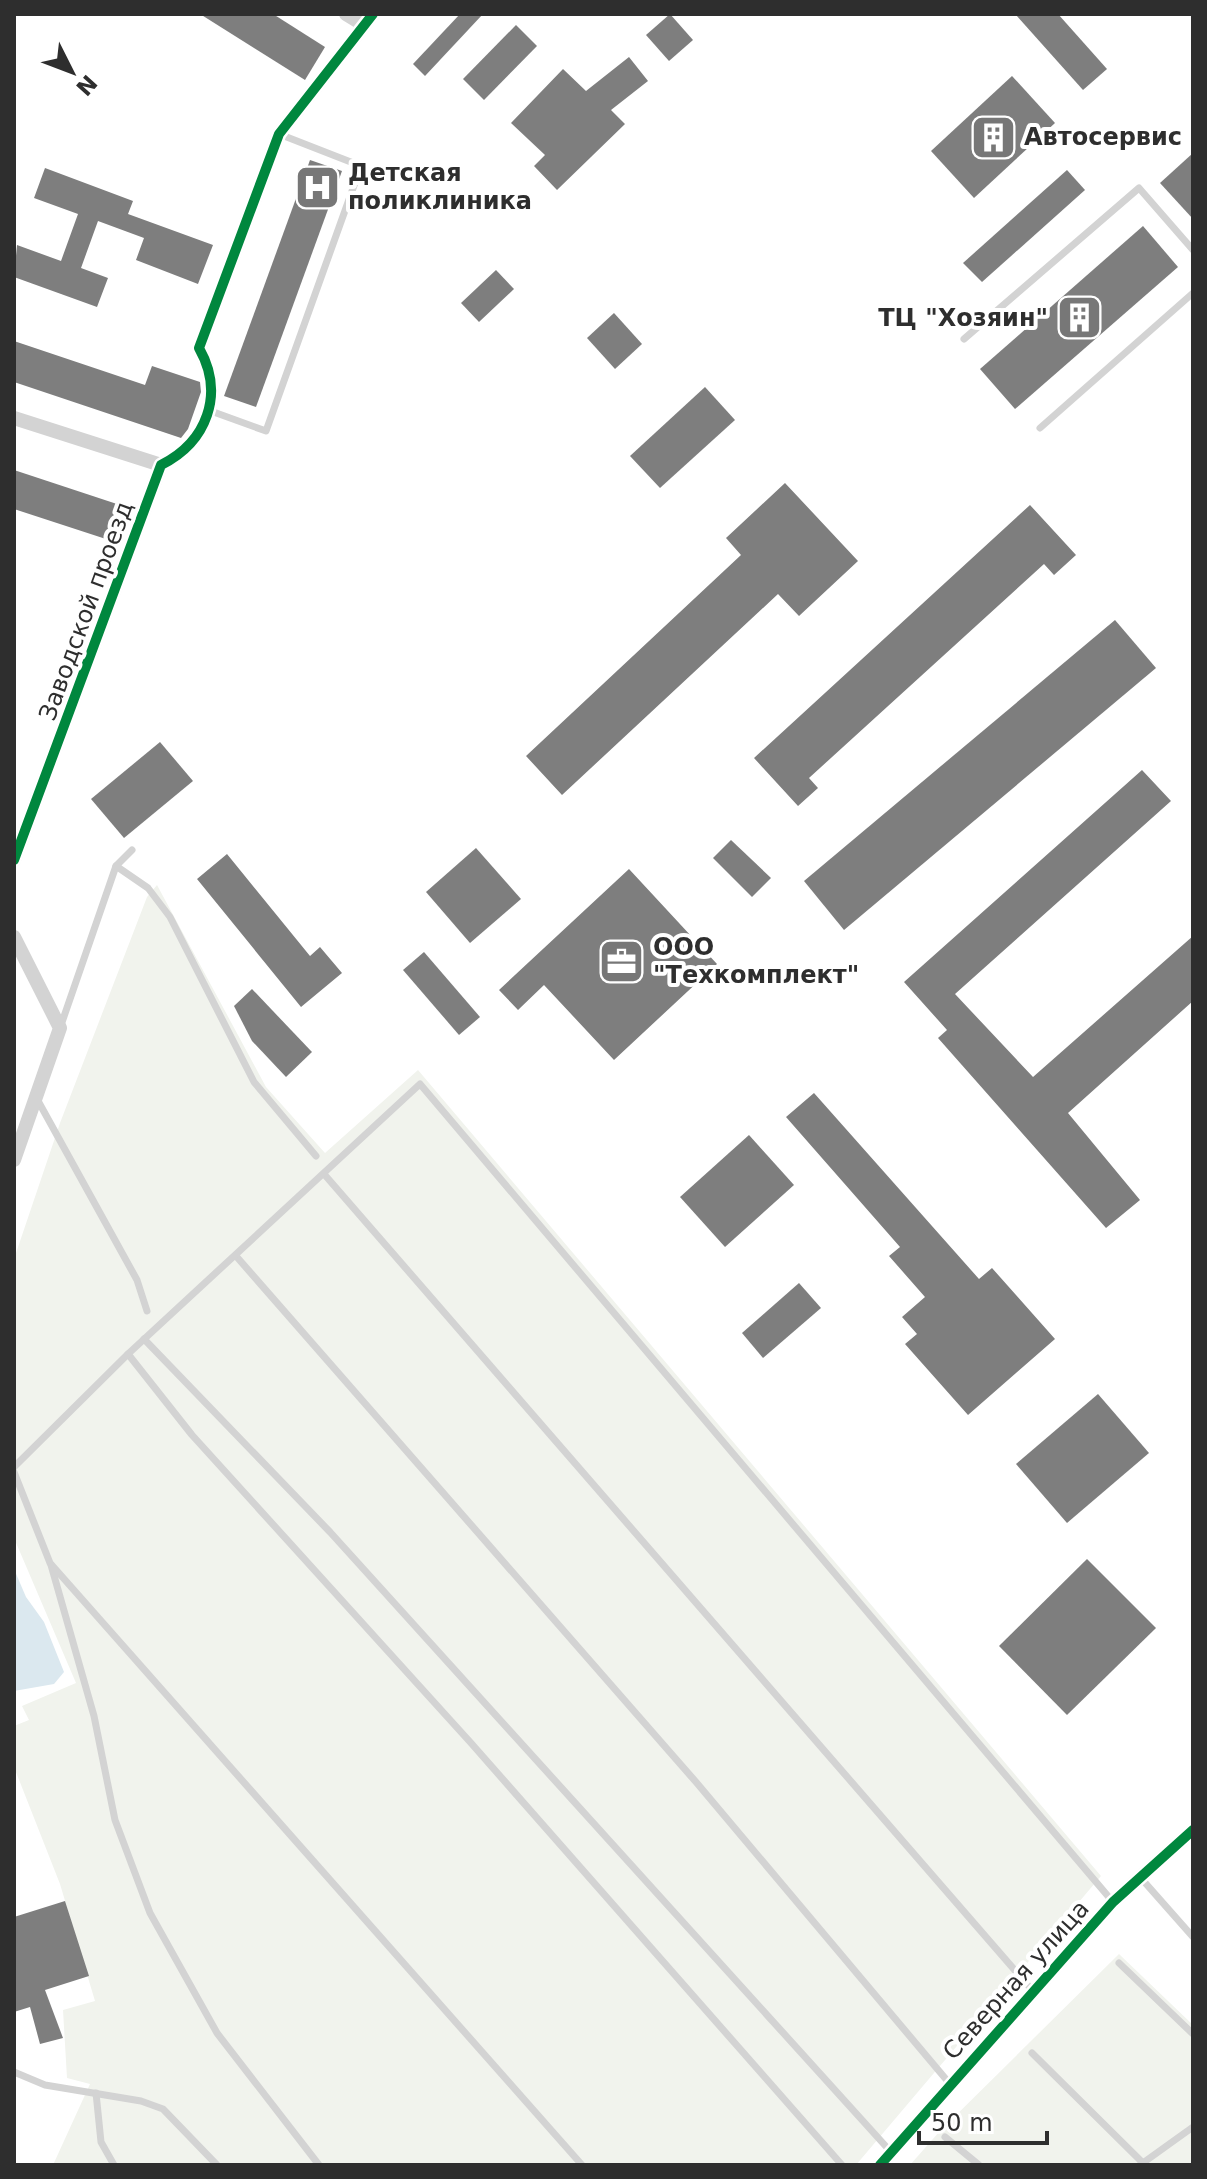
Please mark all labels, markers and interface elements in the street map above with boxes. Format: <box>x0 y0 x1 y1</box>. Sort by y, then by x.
north arrow <box>32 32 112 112</box>
text: N <box>71 70 102 100</box>
building icon: Автосервис <box>969 113 1017 161</box>
place label: Автосервис <box>1024 123 1182 151</box>
place label: Детская поликлиника <box>348 159 532 215</box>
hospital icon: Детская поликлиника <box>293 163 341 211</box>
building icon: ТЦ "Хозяин" <box>1055 294 1103 342</box>
place label: ТЦ "Хозяин" <box>878 304 1048 332</box>
street label: Заводской проезд <box>33 498 139 724</box>
place label: ООО "Техкомплект" <box>653 933 859 989</box>
office icon: ООО "Техкомплект" <box>598 937 646 985</box>
street label: Северная улица <box>937 1895 1095 2065</box>
scale bar <box>919 2095 1047 2145</box>
text: 50 m <box>931 2109 993 2137</box>

